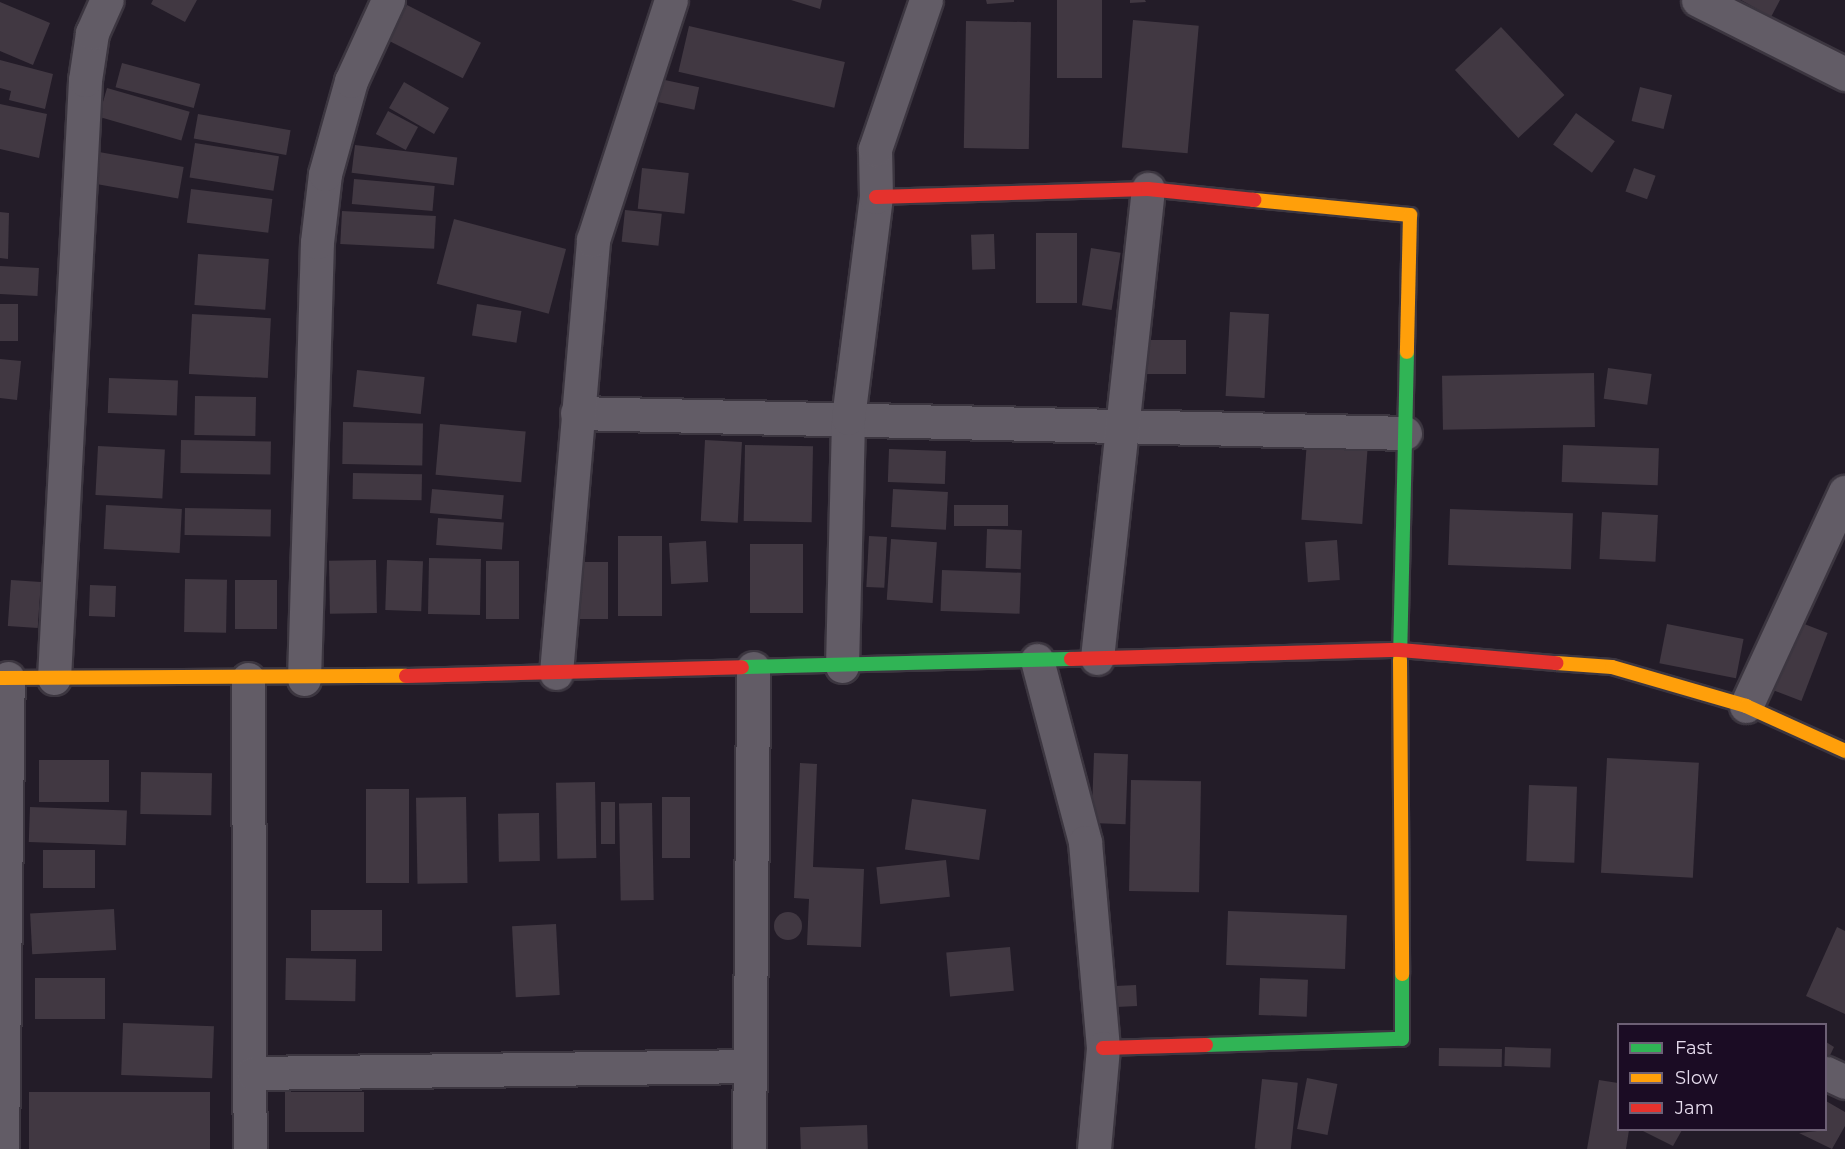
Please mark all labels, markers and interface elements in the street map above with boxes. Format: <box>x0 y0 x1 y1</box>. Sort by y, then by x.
legend <box>1617 1023 1827 1131</box>
text: Fast <box>1675 1037 1713 1059</box>
text: Slow <box>1675 1067 1718 1089</box>
text: Jam <box>1675 1097 1714 1119</box>

